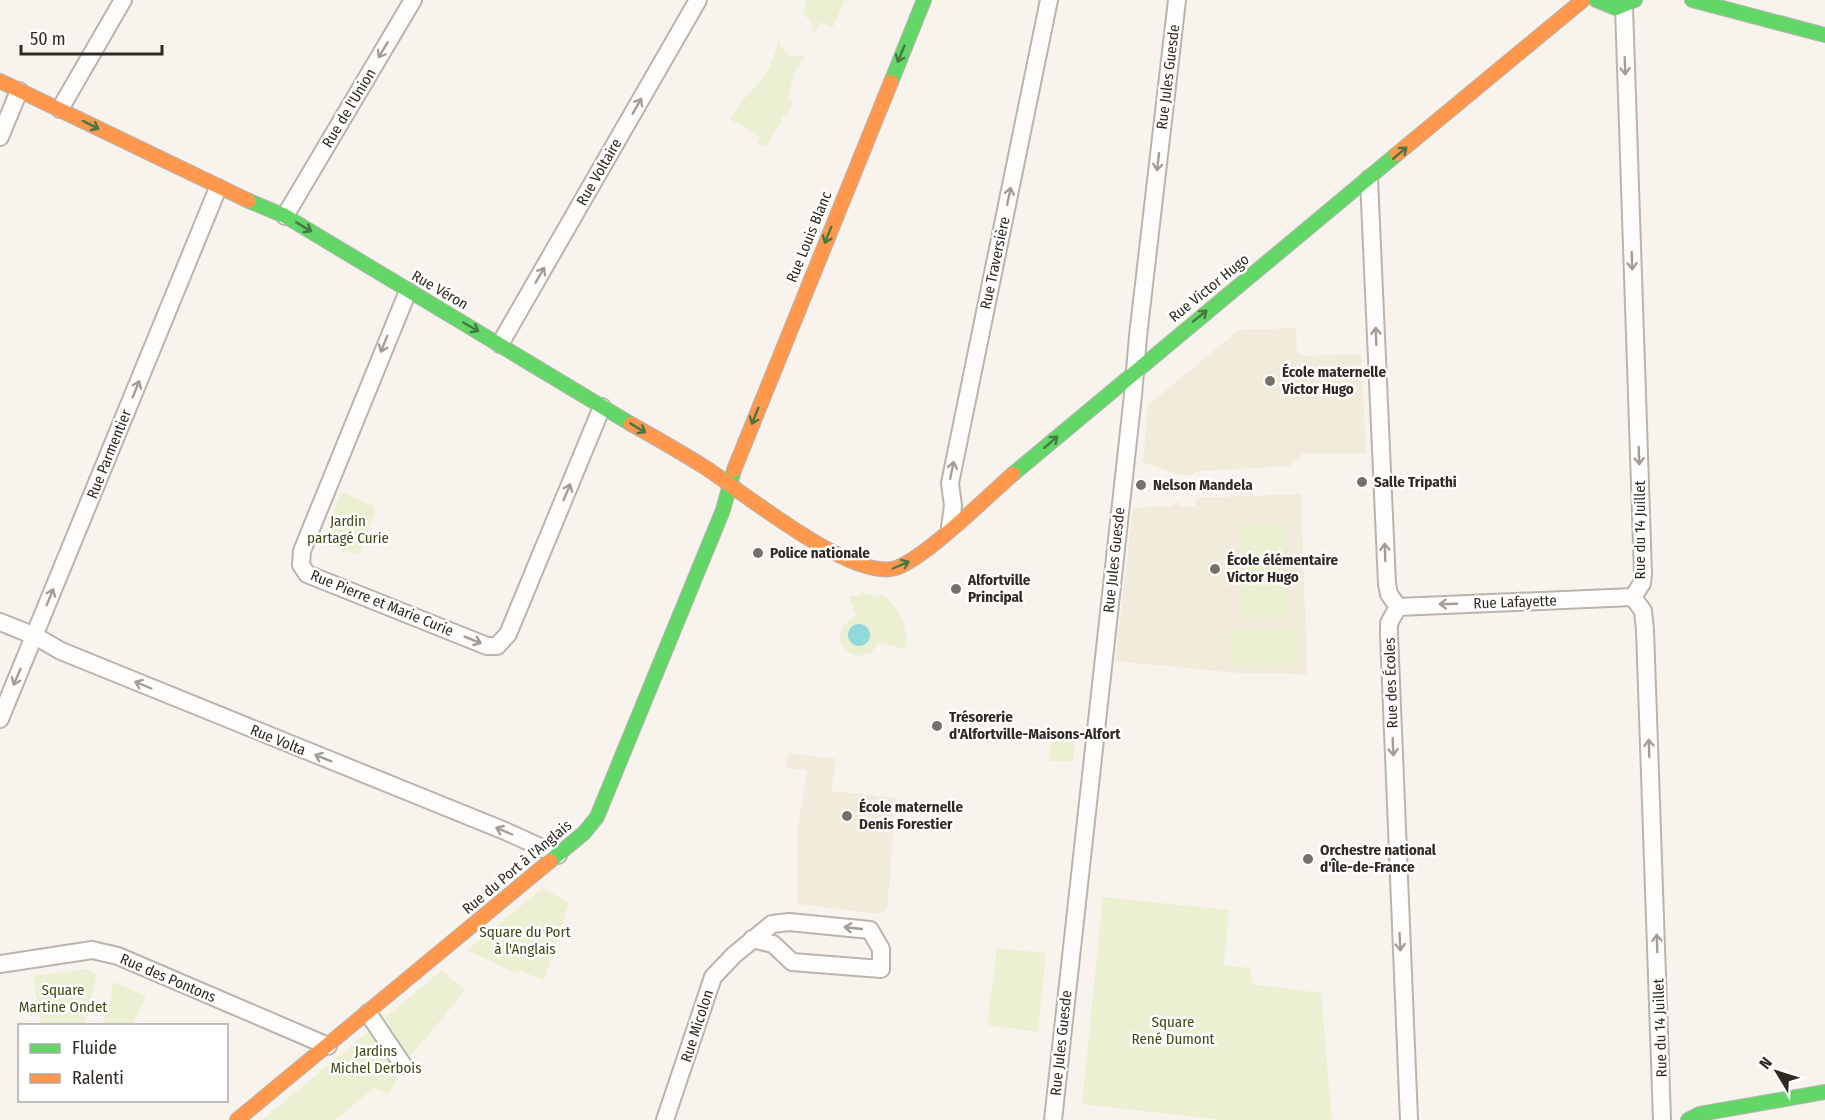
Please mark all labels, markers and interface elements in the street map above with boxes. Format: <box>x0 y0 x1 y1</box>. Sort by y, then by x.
scale bar <box>21 18 162 56</box>
street label: Rue Jules Guesde <box>1153 23 1183 131</box>
text: 50 m <box>30 28 66 50</box>
one-way arrow <box>377 41 389 58</box>
one-way arrow <box>895 44 906 63</box>
one-way arrow <box>1620 55 1631 75</box>
street label: Rue de l'Union <box>318 65 380 151</box>
one-way arrow <box>631 98 643 115</box>
one-way arrow <box>81 119 99 131</box>
street label: Rue Voltaire <box>573 135 625 209</box>
one-way arrow <box>1392 146 1407 160</box>
one-way arrow <box>1152 152 1163 172</box>
one-way arrow <box>1004 187 1015 207</box>
street label: Rue Louis Blanc <box>783 188 836 285</box>
street label: Rue Traversière <box>976 215 1014 311</box>
one-way arrow <box>295 222 312 234</box>
one-way arrow <box>822 225 833 243</box>
street label: Rue Victor Hugo <box>1165 250 1253 326</box>
one-way arrow <box>1627 250 1638 270</box>
street label: Rue Véron <box>409 267 471 313</box>
one-way arrow <box>534 267 546 284</box>
one-way arrow <box>1192 310 1208 323</box>
one-way arrow <box>462 322 479 334</box>
one-way arrow <box>1371 326 1382 346</box>
one-way arrow <box>378 335 389 353</box>
place label: École maternelle Victor Hugo <box>1281 363 1386 398</box>
marker: École maternelle Victor Hugo <box>1263 374 1277 388</box>
one-way arrow <box>131 380 142 398</box>
street label: Rue Parmentier <box>83 406 135 501</box>
one-way arrow <box>749 406 760 424</box>
one-way arrow <box>629 423 646 435</box>
one-way arrow <box>1043 435 1058 449</box>
one-way arrow <box>1633 445 1644 465</box>
one-way arrow <box>947 460 959 479</box>
place label: Salle Tripathi <box>1374 473 1457 491</box>
marker: Salle Tripathi <box>1355 475 1369 489</box>
place label: Nelson Mandela <box>1153 476 1253 494</box>
marker: Nelson Mandela <box>1134 478 1148 492</box>
street label: Rue du 14 Juillet <box>1631 480 1649 579</box>
one-way arrow <box>561 484 573 502</box>
street label: Rue Jules Guesde <box>1100 506 1128 614</box>
park label: Jardin partagé Curie <box>307 512 389 547</box>
one-way arrow <box>1380 542 1391 562</box>
place label: Police nationale <box>770 544 870 562</box>
marker: Police nationale <box>751 546 765 560</box>
place label: École élémentaire Victor Hugo <box>1226 551 1338 586</box>
one-way arrow <box>891 559 910 570</box>
marker: École élémentaire Victor Hugo <box>1208 562 1222 576</box>
street label: Rue Pierre et Marie Curie <box>308 566 456 640</box>
place label: Alfortville Principal <box>967 571 1031 606</box>
marker: Alfortville Principal <box>949 582 963 596</box>
one-way arrow <box>45 589 56 607</box>
street label: Rue Lafayette <box>1473 592 1557 612</box>
one-way arrow <box>1439 598 1459 610</box>
one-way arrow <box>463 635 482 646</box>
street label: Rue des Écoles <box>1380 637 1402 729</box>
one-way arrow <box>11 668 22 686</box>
one-way arrow <box>134 679 152 690</box>
place label: Trésorerie d'Alfortville-Maisons-Alfort <box>949 708 1121 743</box>
marker: Trésorerie d'Alfortville-Maisons-Alfort <box>930 719 944 733</box>
street label: Rue Volta <box>248 721 308 759</box>
one-way arrow <box>1387 736 1398 756</box>
one-way arrow <box>1644 738 1655 758</box>
one-way arrow <box>315 752 333 763</box>
place label: École maternelle Denis Forestier <box>859 798 963 833</box>
marker: École maternelle Denis Forestier <box>840 809 854 823</box>
street label: Rue du Port à l'Anglais <box>459 816 575 918</box>
one-way arrow <box>496 825 514 836</box>
place label: Orchestre national d'Île-de-France <box>1320 841 1437 876</box>
marker: Orchestre national d'Île-de-France <box>1301 852 1315 866</box>
one-way arrow <box>844 922 864 933</box>
park label: Square du Port à l'Anglais <box>479 923 571 958</box>
one-way arrow <box>1394 931 1405 951</box>
one-way arrow <box>1651 933 1662 953</box>
street label: Rue des Pontons <box>117 950 219 1006</box>
street label: Rue du 14 Juillet <box>1649 978 1671 1078</box>
park label: Square Martine Ondet <box>19 981 107 1016</box>
street label: Rue Micolon <box>677 988 717 1064</box>
street label: Rue Jules Guesde <box>1047 989 1075 1097</box>
park label: Square René Dumont <box>1132 1013 1215 1048</box>
legend <box>18 1024 228 1102</box>
text: Fluide <box>72 1037 117 1059</box>
park label: Jardins Michel Derbois <box>330 1042 422 1077</box>
north arrow <box>1747 1042 1807 1102</box>
text: N <box>1755 1053 1776 1073</box>
text: Ralenti <box>72 1067 124 1089</box>

